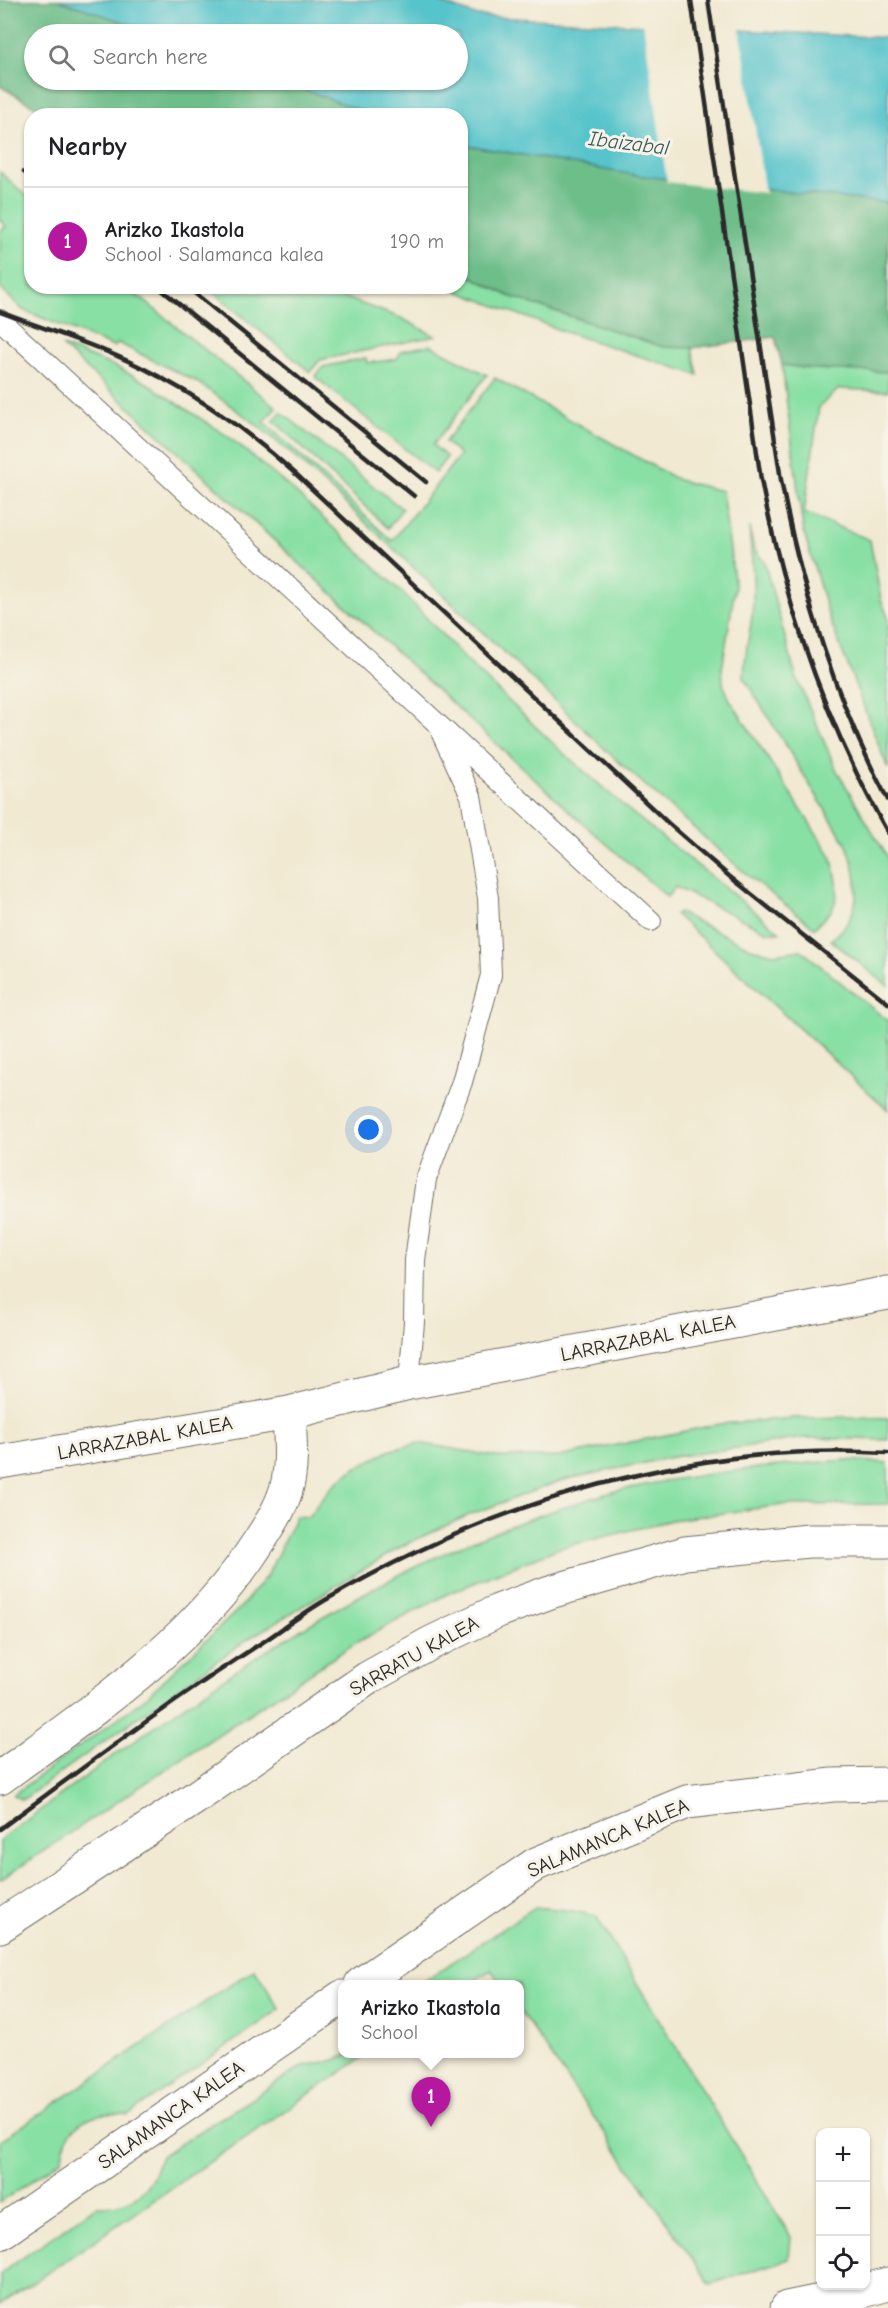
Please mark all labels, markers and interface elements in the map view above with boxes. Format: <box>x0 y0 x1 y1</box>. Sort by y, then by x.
search box <box>24 24 468 90</box>
icon: search <box>45 41 78 74</box>
text: Search here <box>93 44 208 70</box>
water label: Ibaizabal <box>586 126 671 160</box>
text: Nearby <box>48 132 127 162</box>
text: Arizko Ikastola <box>105 217 245 243</box>
text: 1 <box>64 230 71 253</box>
text: 190 m <box>390 230 444 253</box>
text: School · Salamanca kalea <box>105 243 324 266</box>
your location <box>354 1115 383 1144</box>
street label: LARRAZABAL KALEA <box>559 1310 738 1366</box>
street label: LARRAZABAL KALEA <box>56 1411 235 1465</box>
street label: SARRATU KALEA <box>345 1611 483 1701</box>
street label: SALAMANCA KALEA <box>524 1793 692 1882</box>
popup <box>338 1980 524 2058</box>
text: Arizko Ikastola <box>361 1995 501 2021</box>
text: School <box>361 2021 418 2044</box>
street label: SALAMANCA KALEA <box>94 2056 249 2174</box>
pin: 1 <box>412 2078 450 2127</box>
map controls <box>816 2128 870 2290</box>
button: + <box>816 2128 870 2182</box>
button: − <box>816 2182 870 2236</box>
button: locate <box>816 2236 870 2290</box>

